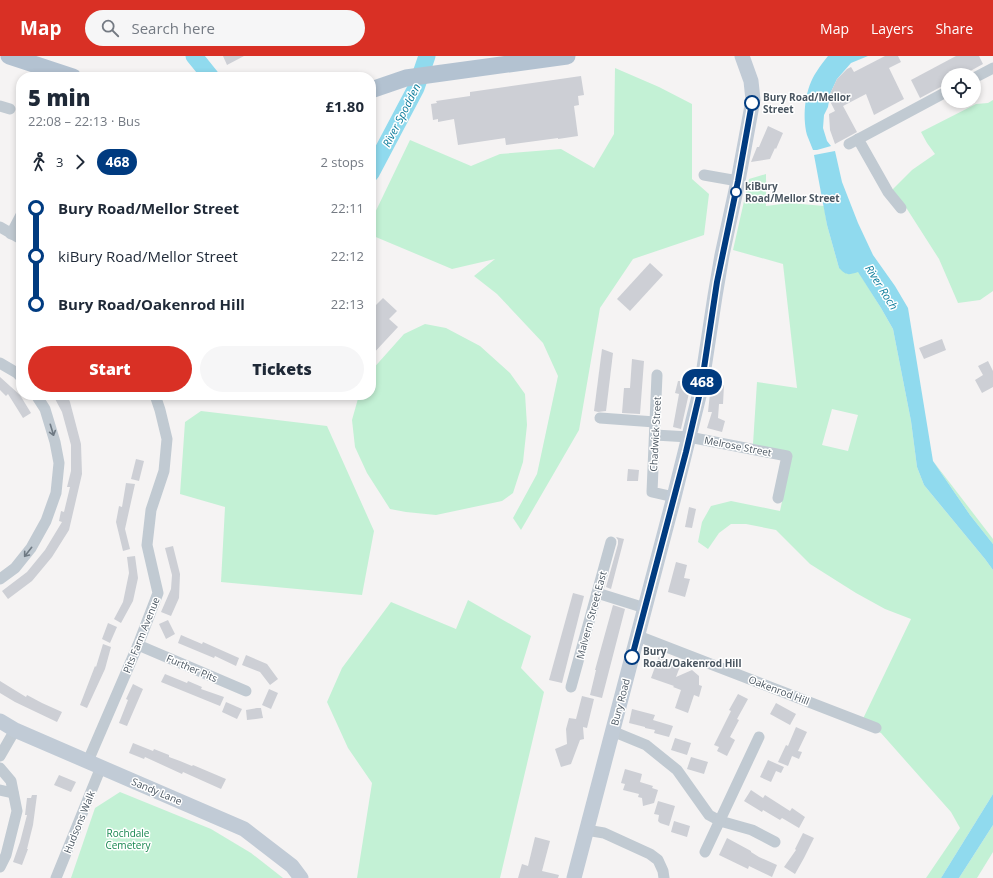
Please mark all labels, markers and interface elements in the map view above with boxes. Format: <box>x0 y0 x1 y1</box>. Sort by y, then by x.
search box <box>85 10 365 46</box>
text: Map <box>20 15 61 41</box>
icon: search <box>99 17 121 39</box>
text: Search here <box>131 18 215 38</box>
text: Map <box>820 19 849 38</box>
text: Layers <box>871 19 913 38</box>
text: Share <box>935 19 973 38</box>
map controls <box>941 68 981 108</box>
button: locate <box>941 68 981 108</box>
water label: River Spodden <box>379 81 423 149</box>
text: 5 min <box>28 82 91 112</box>
place label: Bury Road/Mellor Street <box>763 90 851 116</box>
marker: Bury Road/Mellor Street <box>744 95 760 111</box>
text: £1.80 <box>325 96 364 116</box>
text: 22:08 – 22:13 · Bus <box>28 112 140 130</box>
icon: walk <box>28 151 50 173</box>
icon: forward <box>69 151 91 173</box>
text: 468 <box>105 152 129 171</box>
text: 3 <box>56 153 63 171</box>
text: 2 stops <box>320 153 364 171</box>
place label: kiBury Road/Mellor Street <box>745 179 840 205</box>
marker: kiBury Road/Mellor Street <box>730 186 742 198</box>
text: Bury Road/Mellor Street <box>58 198 239 218</box>
text: 22:11 <box>331 199 364 217</box>
text: kiBury Road/Mellor Street <box>58 246 238 266</box>
text: 22:12 <box>331 247 364 265</box>
water label: River Roch <box>862 262 902 312</box>
text: Bury Road/Oakenrod Hill <box>58 294 245 314</box>
text: 22:13 <box>331 295 364 313</box>
button: Start <box>28 346 192 392</box>
button: Tickets <box>200 346 364 392</box>
line badge: 468 <box>679 369 725 395</box>
text: 468 <box>690 372 714 391</box>
street label: Chadwick Street <box>646 396 664 472</box>
one-way arrow <box>49 423 56 436</box>
street label: Melrose Street <box>703 433 773 459</box>
one-way arrow <box>23 547 32 558</box>
street label: Malvern Street East <box>573 569 610 661</box>
street label: Pits Farm Avenue <box>119 595 163 675</box>
place label: Bury Road/Oakenrod Hill <box>643 644 741 670</box>
marker: Bury Road/Oakenrod Hill <box>624 649 640 665</box>
street label: Further Pits <box>164 651 220 685</box>
street label: Oakenrod Hill <box>747 672 811 708</box>
street label: Bury Road <box>607 677 633 727</box>
street label: Sandy Lane <box>130 774 185 808</box>
street label: Hudsons Walk <box>60 788 98 855</box>
park label: Rochdale Cemetery <box>105 826 152 852</box>

